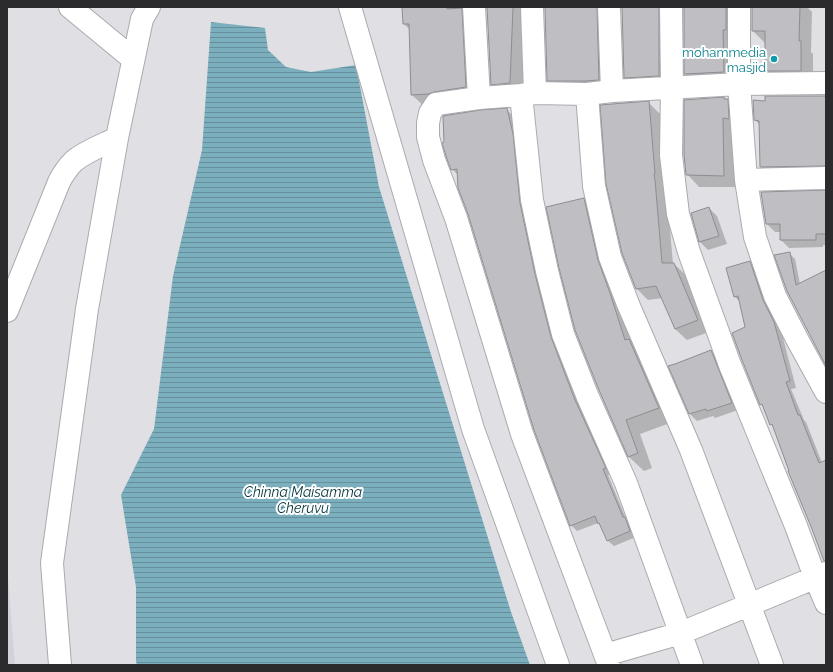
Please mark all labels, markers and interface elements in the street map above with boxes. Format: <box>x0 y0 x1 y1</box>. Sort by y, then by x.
place label: mohammedia masjid <box>682 45 766 75</box>
marker: mohammedia masjid <box>769 54 779 64</box>
water label: Chinna Maisamma Cheruvu <box>244 484 362 516</box>

